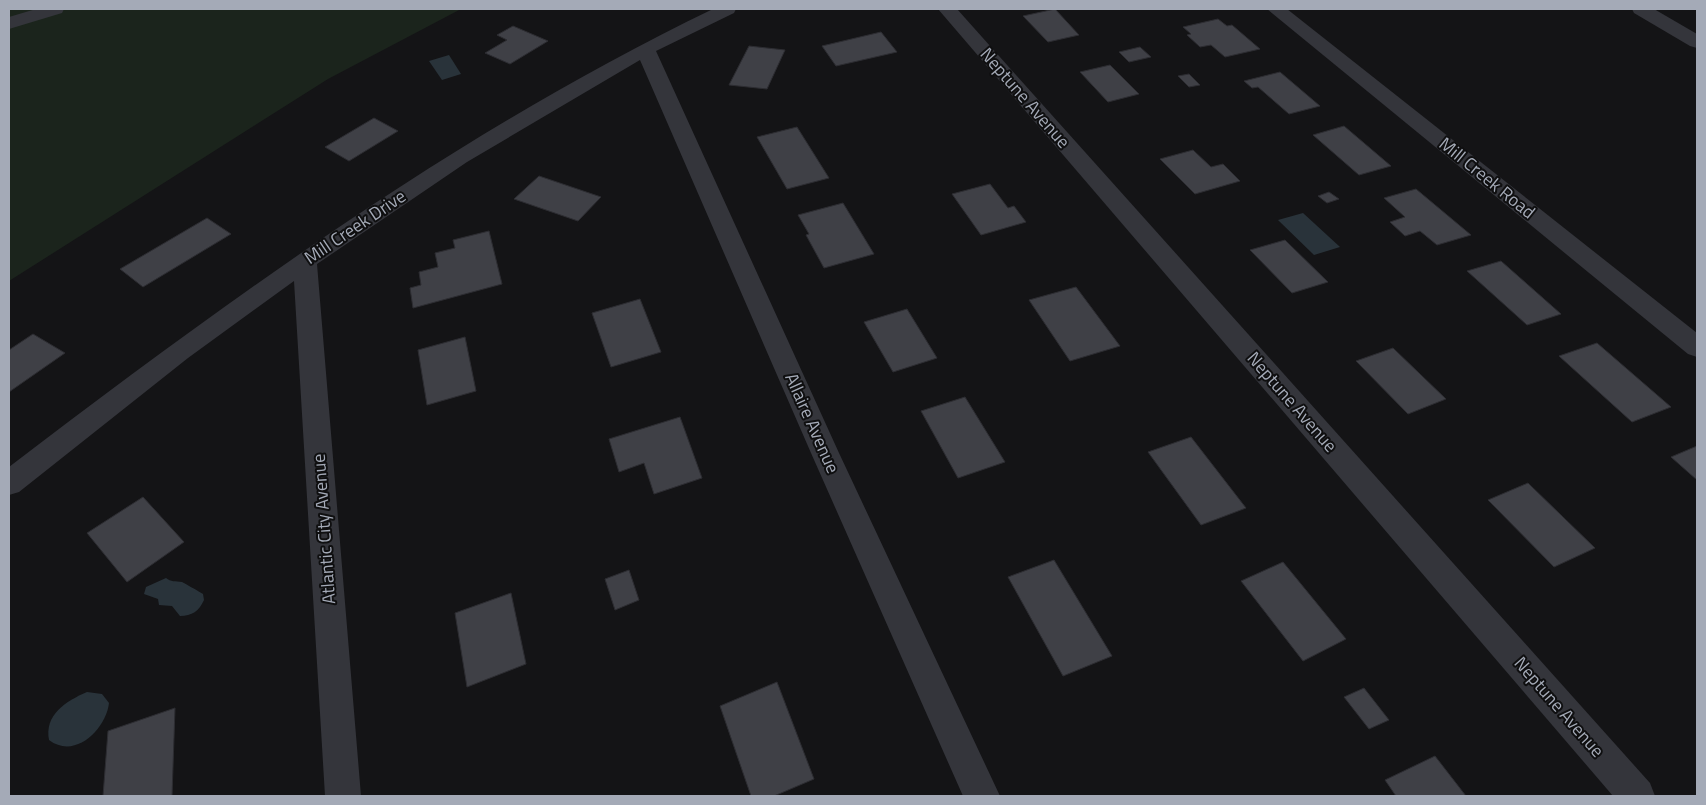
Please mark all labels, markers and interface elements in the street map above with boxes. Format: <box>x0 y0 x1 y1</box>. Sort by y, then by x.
street label: Neptune Avenue <box>974 41 1077 154</box>
street label: Mill Creek Road <box>1433 130 1541 225</box>
street label: Mill Creek Drive <box>299 183 411 271</box>
street label: Neptune Avenue <box>1241 345 1344 458</box>
street label: Allaire Avenue <box>778 368 847 477</box>
street label: Atlantic City Avenue <box>305 453 342 605</box>
street label: Neptune Avenue <box>1508 650 1611 763</box>

